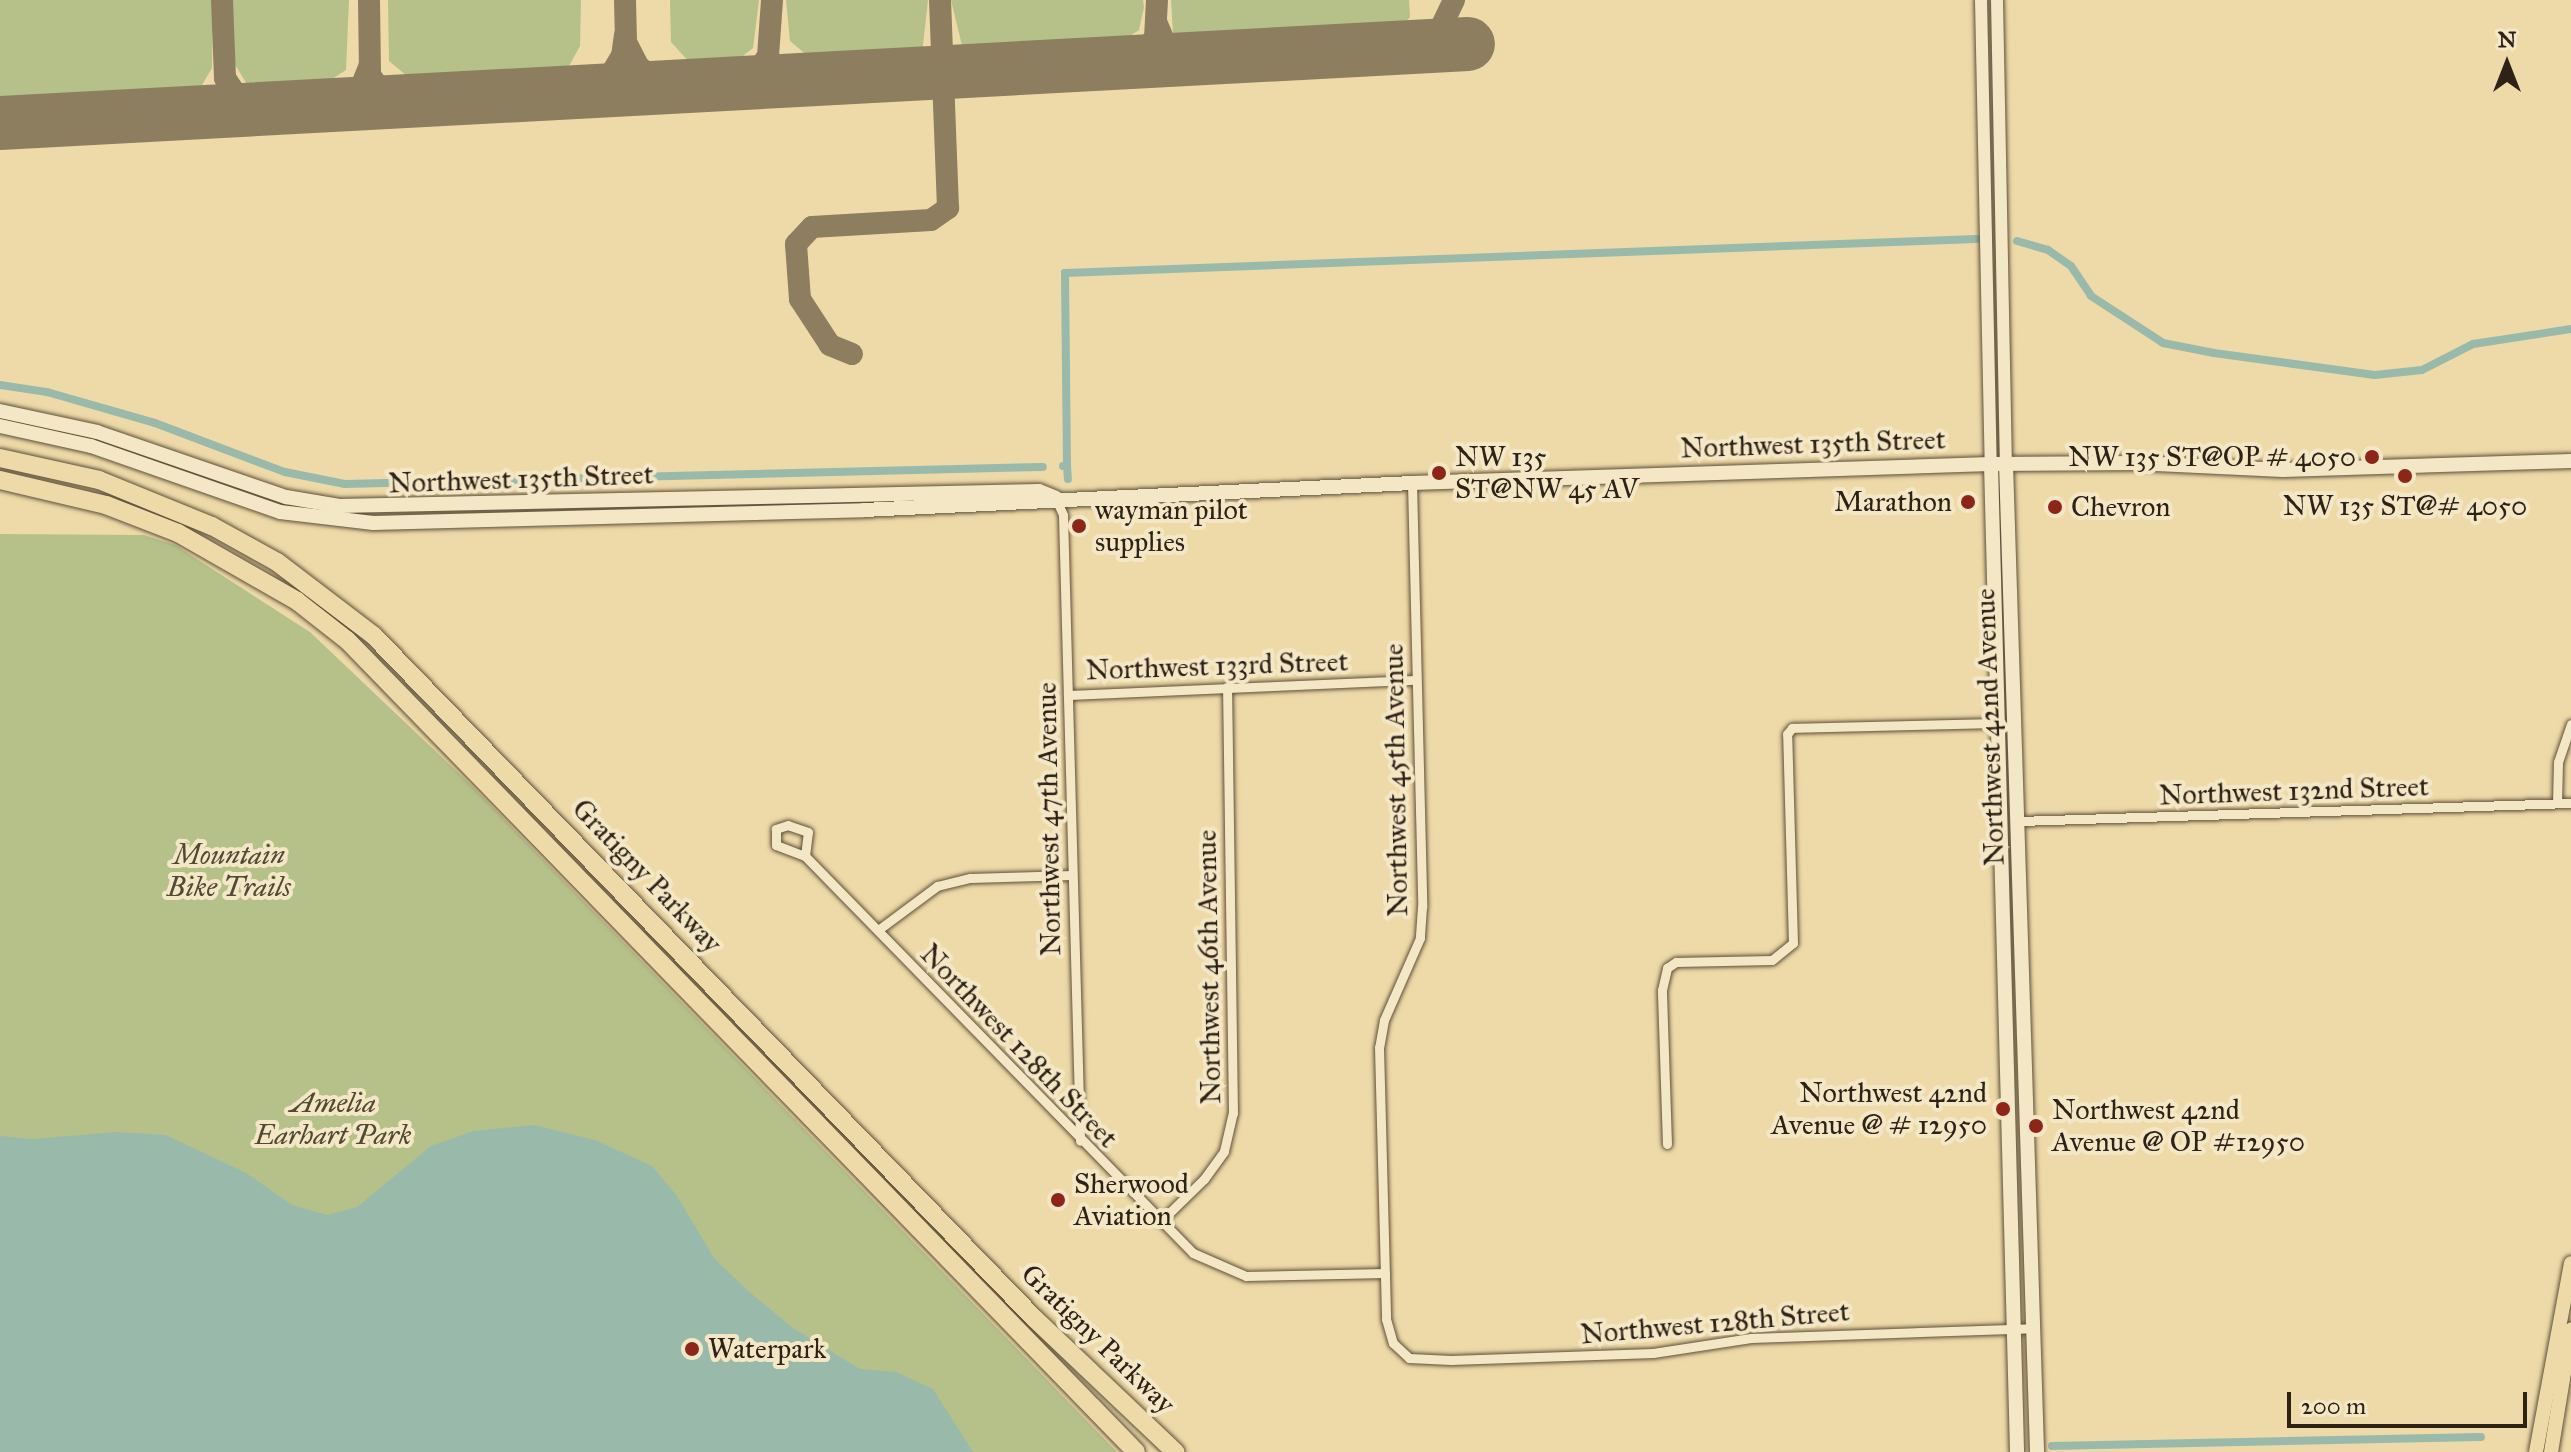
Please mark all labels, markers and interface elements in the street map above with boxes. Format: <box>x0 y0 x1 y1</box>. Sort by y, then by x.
north arrow <box>2467 24 2547 104</box>
text: N <box>2498 26 2516 53</box>
street label: Northwest 135th Street <box>1680 423 1946 465</box>
place label: NW 135 ST@NW 45 AV <box>1455 440 1639 506</box>
place label: NW 135 ST@OP # 4050 <box>2068 440 2356 474</box>
marker: NW 135 ST@OP # 4050 <box>2363 448 2381 466</box>
street label: Northwest 135th Street <box>388 458 654 500</box>
marker: NW 135 ST@NW 45 AV <box>1430 464 1448 482</box>
marker: NW 135 ST@# 4050 <box>2396 467 2414 485</box>
place label: Marathon <box>1834 485 1952 519</box>
place label: NW 135 ST@# 4050 <box>2283 489 2527 523</box>
place label: Chevron <box>2071 490 2170 524</box>
place label: wayman pilot supplies <box>1095 493 1248 559</box>
marker: Marathon <box>1959 493 1977 511</box>
marker: Chevron <box>2046 498 2064 516</box>
marker: wayman pilot supplies <box>1070 517 1088 535</box>
street label: Northwest 42nd Avenue <box>1968 588 2012 866</box>
street label: Northwest 45th Avenue <box>1377 643 1415 917</box>
street label: Northwest 133rd Street <box>1085 645 1349 687</box>
street label: Northwest 47th Avenue <box>1030 682 1068 956</box>
street label: Northwest 132nd Street <box>2159 769 2429 813</box>
street label: Gratigny Parkway <box>565 792 729 960</box>
street label: Northwest 46th Avenue <box>1190 829 1228 1105</box>
park label: Mountain Bike Trails <box>167 838 291 904</box>
street label: Northwest 128th Street <box>913 937 1125 1155</box>
place label: Northwest 42nd Avenue @ # 12950 <box>1771 1076 1987 1142</box>
park label: Amelia Earhart Park <box>255 1086 411 1152</box>
place label: Northwest 42nd Avenue @ OP #12950 <box>2052 1093 2305 1159</box>
marker: Northwest 42nd Avenue @ # 12950 <box>1994 1100 2012 1118</box>
marker: Northwest 42nd Avenue @ OP #12950 <box>2027 1117 2045 1135</box>
place label: Sherwood Aviation <box>1074 1167 1189 1233</box>
marker: Sherwood Aviation <box>1049 1191 1067 1209</box>
street label: Gratigny Parkway <box>1014 1257 1182 1421</box>
street label: Northwest 128th Street <box>1579 1295 1851 1351</box>
place label: Waterpark <box>708 1332 826 1366</box>
marker: Waterpark <box>683 1340 701 1358</box>
scale bar <box>2291 1376 2531 1426</box>
text: 200 m <box>2301 1391 2366 1421</box>

